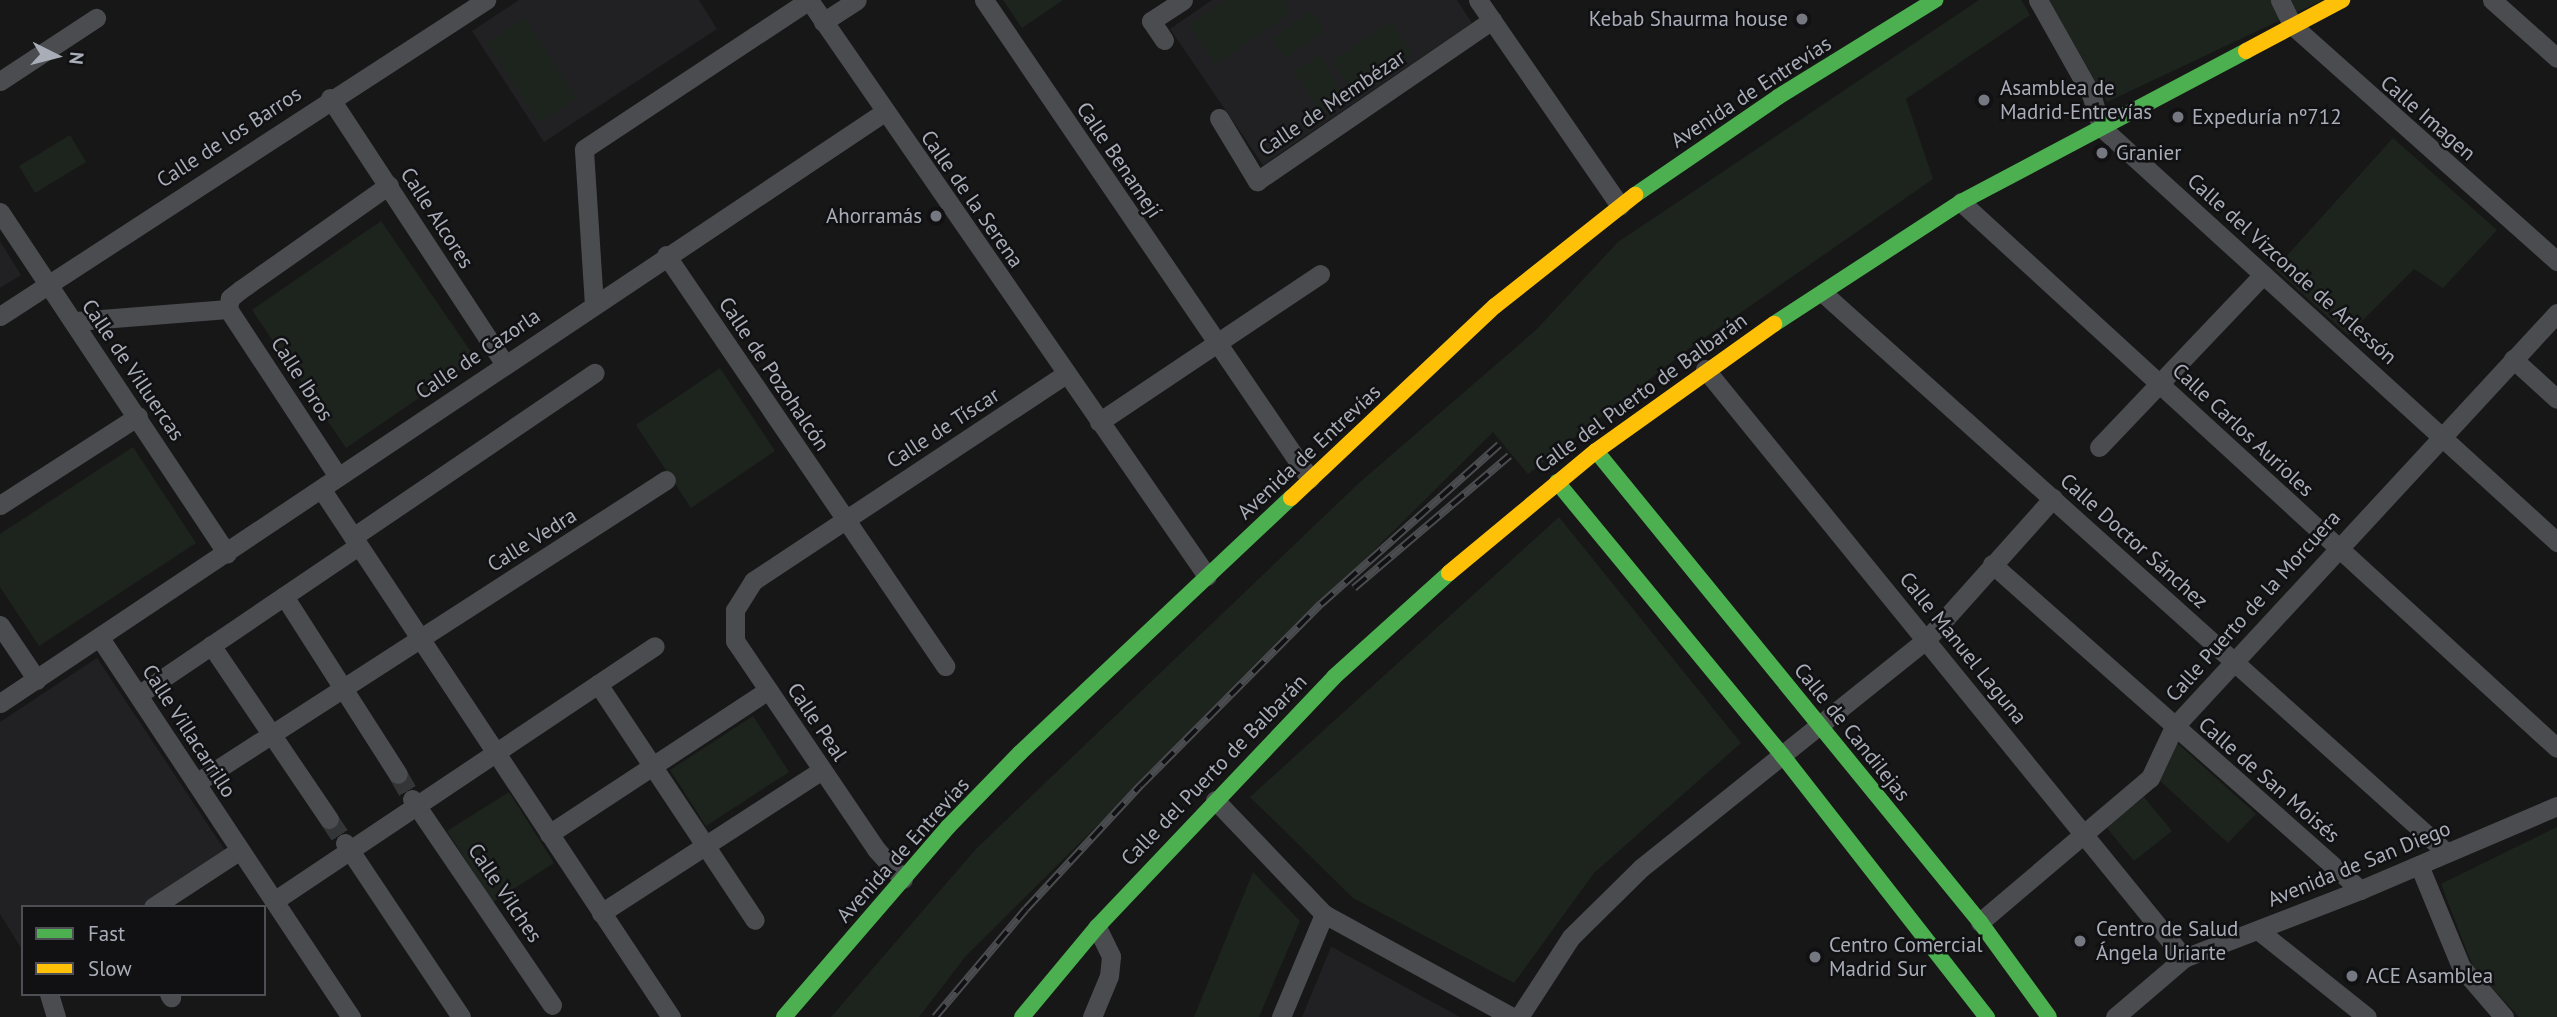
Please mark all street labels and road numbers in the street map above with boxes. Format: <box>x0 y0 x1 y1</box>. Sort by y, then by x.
street label: Avenida de Entrevías <box>1666 31 1836 153</box>
street label: Calle de Membézar <box>1254 45 1410 161</box>
street label: Calle Imagen <box>2375 70 2481 166</box>
street label: Calle de los Barros <box>152 81 306 193</box>
street label: Calle Benamejí <box>1071 97 1167 223</box>
street label: Calle de la Serena <box>915 125 1029 273</box>
street label: Calle Alcores <box>395 163 479 273</box>
street label: Calle del Vizconde de Arlessón <box>2182 168 2402 370</box>
street label: Calle de Pozohalcón <box>713 292 835 456</box>
street label: Calle de Villuercas <box>76 294 190 446</box>
street label: Calle de Cazorla <box>411 303 545 405</box>
street label: Calle del Puerto de Balbarán <box>1530 308 1752 478</box>
street label: Calle Ibros <box>265 332 339 426</box>
street label: Calle Carlos Aurioles <box>2167 358 2319 502</box>
street label: Avenida de Entrevías <box>1232 379 1386 525</box>
street label: Calle de Tíscar <box>882 382 1004 474</box>
street label: Calle Doctor Sánchez <box>2055 468 2213 614</box>
street label: Calle Vedra <box>483 503 581 577</box>
street label: Calle Puerto de la Morcuera <box>2160 505 2346 707</box>
street label: Calle Manuel Laguna <box>1894 567 2032 729</box>
street label: Calle de Candilejas <box>1789 658 1915 806</box>
street label: Calle Villacarrillo <box>136 660 242 802</box>
street label: Calle del Puerto de Balbarán <box>1116 669 1312 871</box>
street label: Calle Peal <box>782 678 852 766</box>
street label: Calle de San Moisés <box>2193 712 2345 848</box>
street label: Avenida de Entrevías <box>831 772 975 928</box>
street label: Avenida de San Diego <box>2264 816 2454 912</box>
street label: Calle Vilches <box>462 838 548 948</box>

